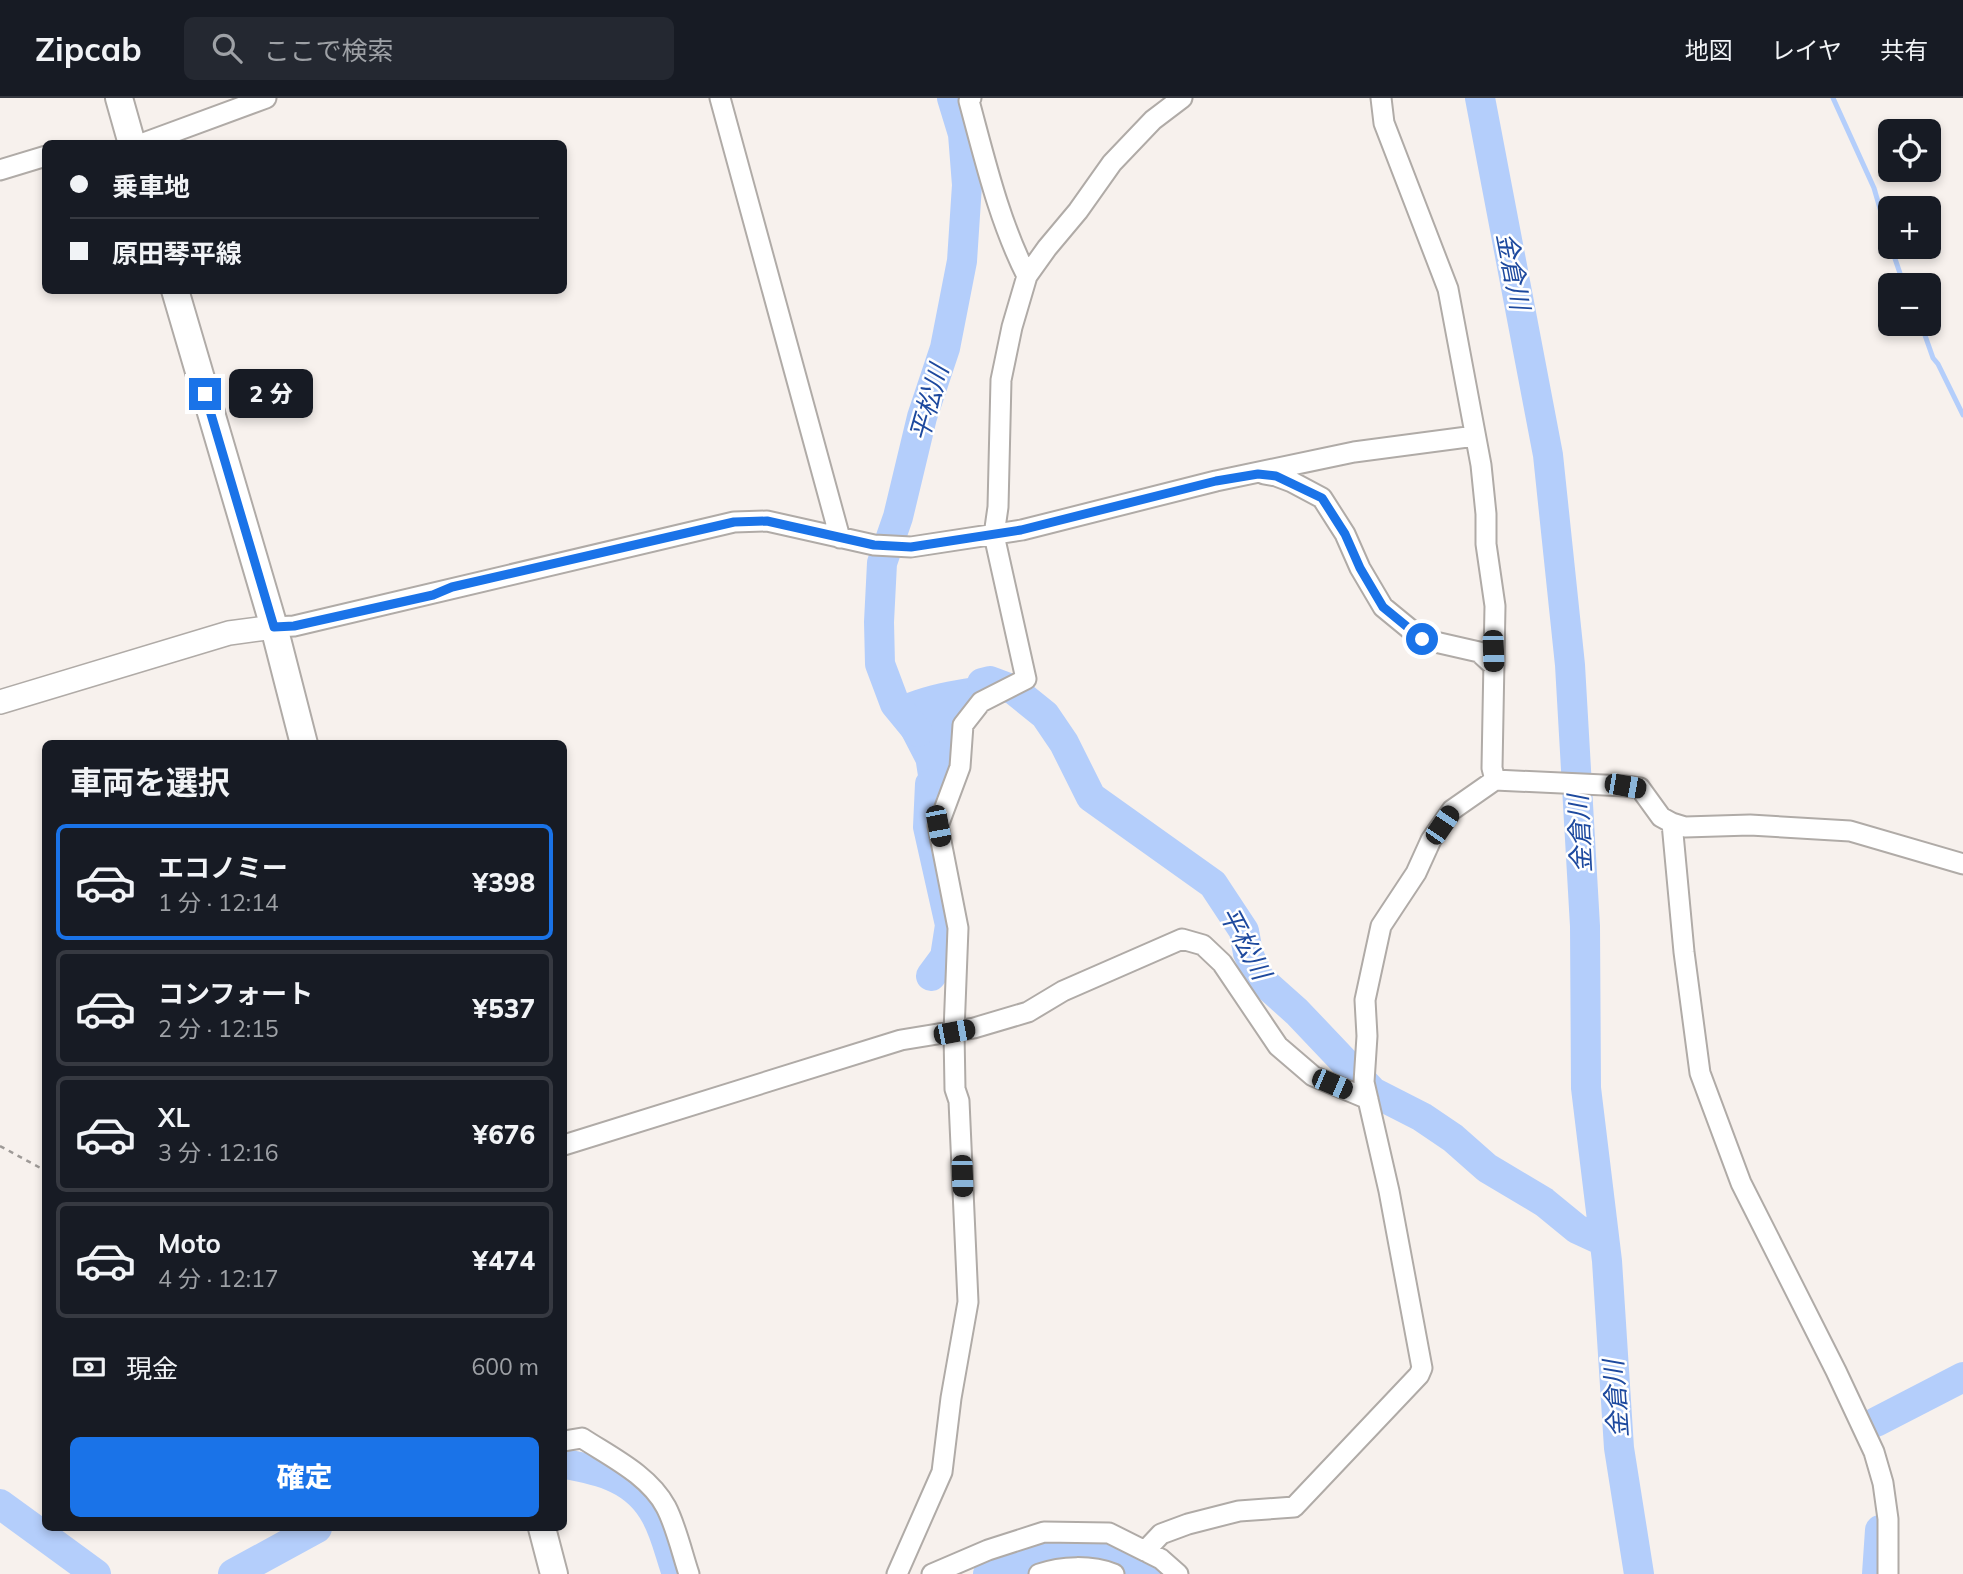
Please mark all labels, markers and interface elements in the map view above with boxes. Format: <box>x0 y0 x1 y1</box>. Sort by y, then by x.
search box <box>184 17 674 80</box>
text: Zipcab <box>35 28 142 69</box>
icon: search <box>208 29 246 67</box>
text: ここで検索 <box>264 34 394 67</box>
text: 地図 <box>1685 35 1733 65</box>
text: レイヤ <box>1771 35 1842 65</box>
text: 共有 <box>1880 35 1928 65</box>
map controls <box>1878 119 1941 336</box>
button: locate <box>1878 119 1941 182</box>
text: 乗車地 <box>112 170 190 203</box>
button: + <box>1878 196 1941 259</box>
water label: 金倉川 <box>1490 229 1538 315</box>
text: 原田琴平線 <box>112 237 242 270</box>
button: − <box>1878 273 1941 336</box>
water label: 平松川 <box>902 358 956 445</box>
callout: 2 分 <box>230 370 314 418</box>
route end <box>189 378 221 410</box>
text: 2 分 <box>249 379 293 408</box>
route start <box>1406 623 1438 655</box>
car <box>1482 630 1505 672</box>
text: 車両を選択 <box>70 762 230 802</box>
car <box>1603 772 1648 800</box>
water label: 金倉川 <box>1561 791 1598 874</box>
car <box>1422 802 1463 848</box>
car <box>924 803 953 849</box>
icon: car <box>74 851 137 914</box>
text: エコノミー <box>158 851 288 884</box>
text: ¥398 <box>473 866 535 899</box>
text: 1 分 · 12:14 <box>158 888 279 917</box>
water label: 平松川 <box>1213 901 1280 988</box>
icon: car <box>74 977 137 1040</box>
text: コンフォート <box>158 977 313 1010</box>
text: ¥537 <box>473 992 535 1025</box>
text: 2 分 · 12:15 <box>158 1014 279 1043</box>
car <box>932 1018 977 1046</box>
car <box>1309 1066 1356 1102</box>
text: XL <box>158 1101 190 1134</box>
icon: car <box>74 1103 137 1166</box>
text: ¥676 <box>473 1118 535 1151</box>
text: 3 分 · 12:16 <box>158 1138 279 1167</box>
car <box>951 1155 974 1197</box>
text: Moto <box>158 1227 221 1260</box>
icon: car <box>74 1229 137 1292</box>
text: ¥474 <box>473 1244 535 1277</box>
text: 4 分 · 12:17 <box>158 1264 279 1293</box>
icon: cash <box>70 1348 108 1386</box>
text: 現金 <box>126 1352 178 1385</box>
text: 600 m <box>471 1352 539 1381</box>
water label: 金倉川 <box>1596 1356 1635 1439</box>
button: 確定 <box>70 1437 539 1517</box>

